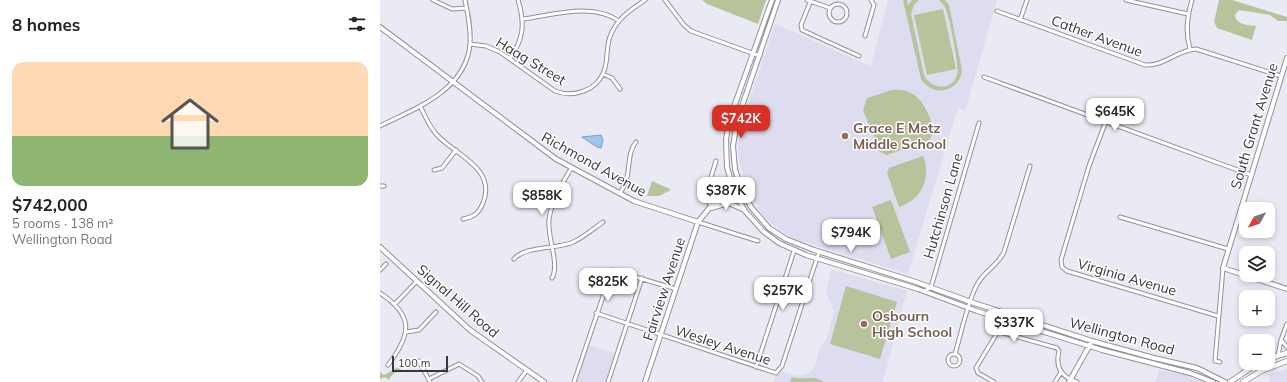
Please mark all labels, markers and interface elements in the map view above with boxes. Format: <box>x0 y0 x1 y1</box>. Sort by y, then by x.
street label: Cather Avenue <box>1049 11 1145 61</box>
icon: filters <box>346 13 368 35</box>
text: 8 homes <box>12 14 80 35</box>
street label: Haag Street <box>493 33 569 89</box>
street label: South Grant Avenue <box>1226 61 1282 191</box>
icon: home <box>154 88 226 160</box>
pin: $645K <box>1087 98 1143 132</box>
text: $645K <box>1095 103 1135 119</box>
pin: $742K <box>713 105 769 139</box>
text: $742K <box>721 110 761 126</box>
place label: Grace E Metz Middle School <box>853 119 946 153</box>
street label: Richmond Avenue <box>538 128 650 200</box>
marker: Grace E Metz Middle School <box>840 131 850 141</box>
street label: Hutchinson Lane <box>919 151 967 261</box>
pin: $387K <box>698 177 754 211</box>
pin: $858K <box>514 182 570 216</box>
text: $387K <box>706 182 746 198</box>
text: $858K <box>522 187 562 203</box>
text: $742,000 <box>12 194 88 215</box>
north arrow <box>1239 202 1275 238</box>
map controls <box>1239 202 1275 370</box>
text: 5 rooms · 138 m² <box>12 215 113 231</box>
pin: $794K <box>823 219 879 253</box>
text: $794K <box>831 224 871 240</box>
text: Wellington Road <box>12 231 112 247</box>
street label: Fairview Avenue <box>639 235 689 343</box>
button: layers <box>1239 246 1275 282</box>
street label: Virginia Avenue <box>1075 254 1179 300</box>
street label: Signal Hill Road <box>413 260 503 342</box>
pin: $825K <box>580 268 636 302</box>
text: $825K <box>588 273 628 289</box>
pin: $257K <box>755 277 811 311</box>
text: $257K <box>763 282 803 298</box>
button: + <box>1239 290 1275 326</box>
place label: Osbourn High School <box>872 307 952 341</box>
pin: $337K <box>986 309 1042 343</box>
street label: Wellington Road <box>1068 313 1176 359</box>
text: $337K <box>994 314 1034 330</box>
marker: Osbourn High School <box>859 319 869 329</box>
street label: Wesley Avenue <box>673 321 773 369</box>
button: − <box>1239 334 1275 370</box>
scale bar <box>392 354 448 373</box>
text: 100 m <box>398 356 430 370</box>

